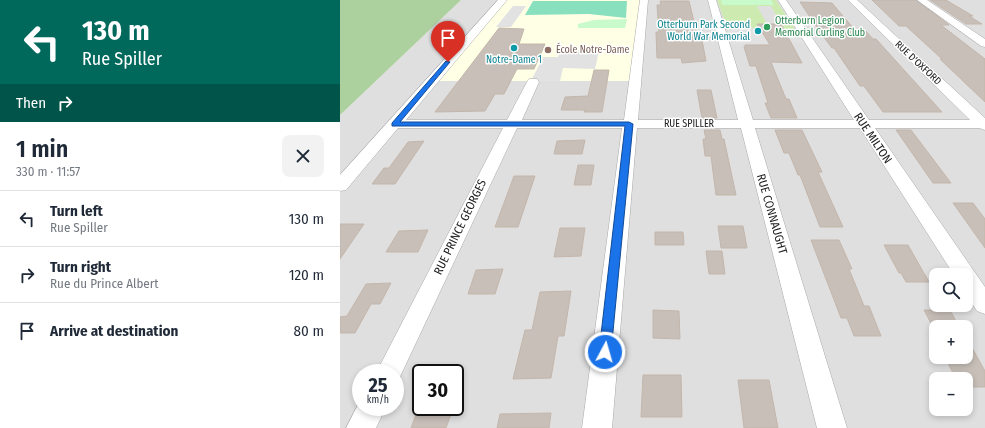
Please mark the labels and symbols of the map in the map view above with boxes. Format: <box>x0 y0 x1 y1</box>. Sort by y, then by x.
place label: Otterburn Legion Memorial Curling Club <box>775 15 865 39</box>
place label: Otterburn Park Second World War Memorial <box>657 19 750 43</box>
pin <box>431 21 465 62</box>
marker: Otterburn Legion Memorial Curling Club <box>762 22 772 32</box>
marker: Otterburn Park Second World War Memorial <box>753 26 763 36</box>
street label: RUE D'OXFORD <box>892 39 944 88</box>
place label: École Notre-Dame <box>556 42 629 56</box>
marker: Notre-Dame 1 <box>509 43 519 53</box>
marker: École Notre-Dame <box>543 45 553 55</box>
place label: Notre-Dame 1 <box>486 54 542 66</box>
street label: RUE MILTON <box>851 110 895 166</box>
street label: RUE SPILLER <box>664 118 715 130</box>
street label: RUE CONNAUGHT <box>754 172 790 256</box>
street label: RUE PRINCE GEORGES <box>431 177 489 277</box>
position arrow <box>584 331 626 373</box>
speed limit sign: 30 <box>412 364 464 416</box>

